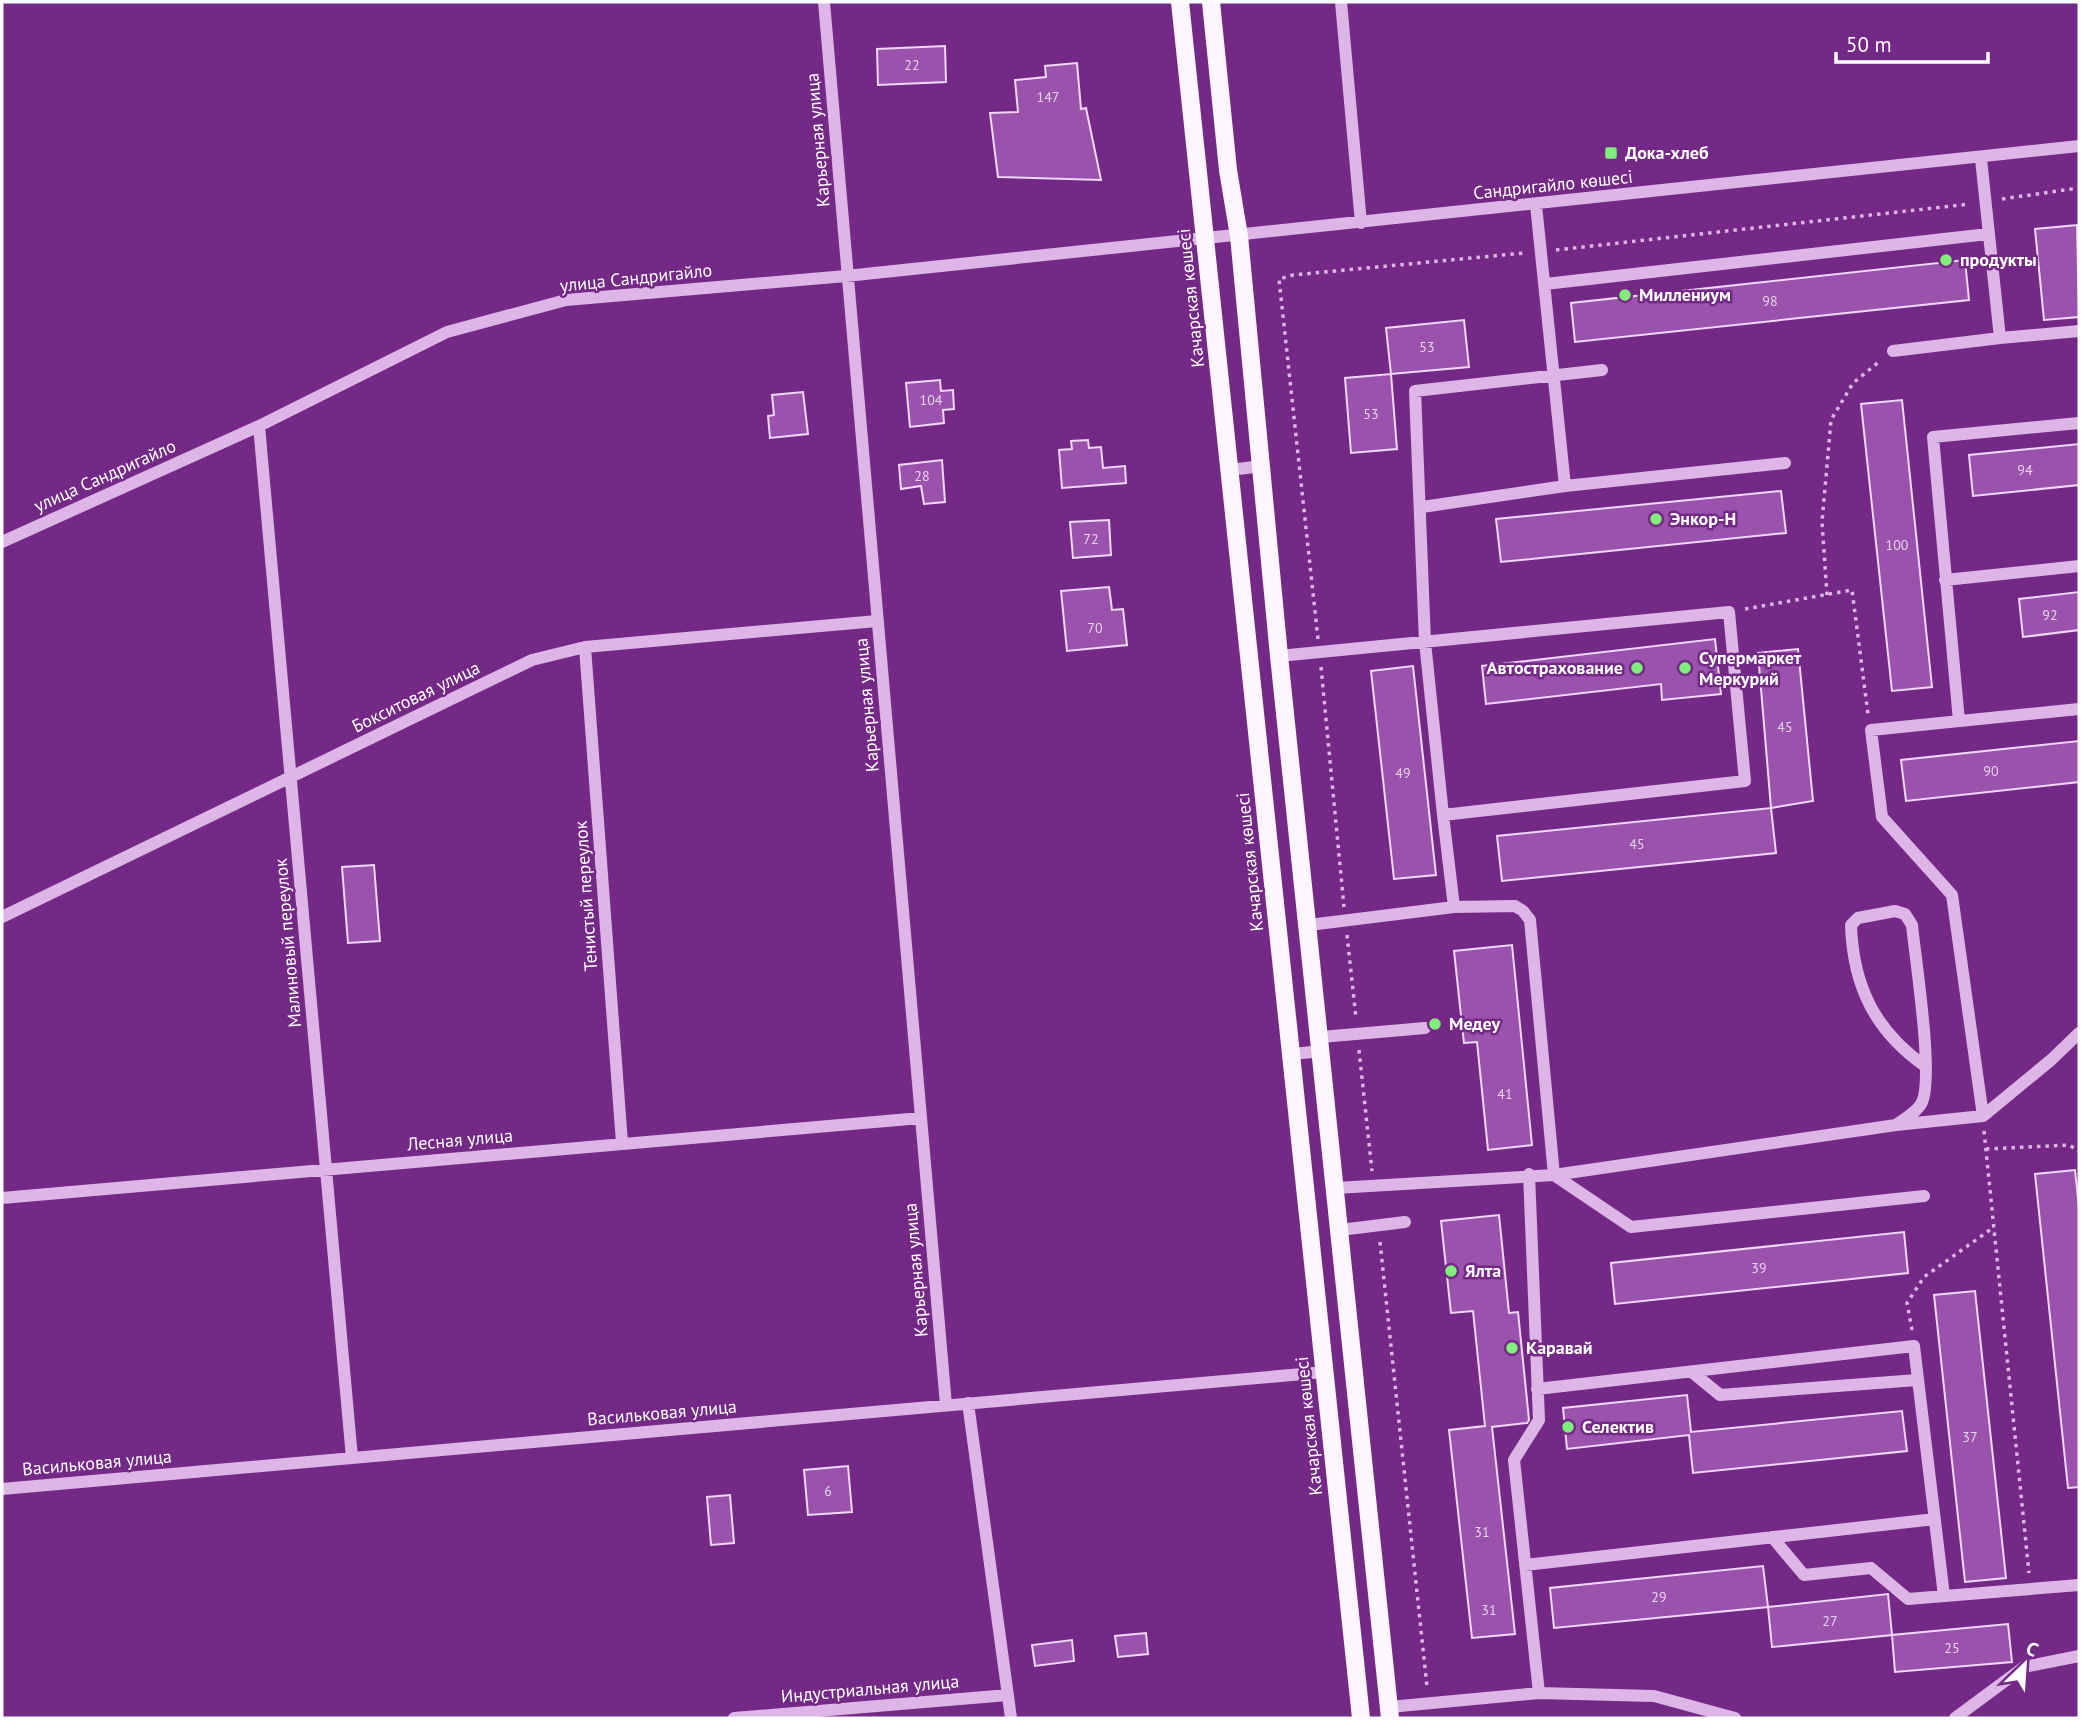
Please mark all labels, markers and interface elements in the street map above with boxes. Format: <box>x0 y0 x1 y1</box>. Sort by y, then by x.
scale bar <box>1836 21 1988 65</box>
text: 50 m <box>1846 31 1892 58</box>
house number: 22 <box>904 56 920 74</box>
street label: Карьерная улица <box>800 72 835 208</box>
house number: 147 <box>1037 88 1059 106</box>
place label: Дока-хлеб <box>1625 141 1709 164</box>
marker: Дока-хлеб <box>1603 145 1619 161</box>
street label: Сандригайло көшесі <box>1472 165 1634 204</box>
street label: Качарская көшесі <box>1172 227 1209 369</box>
place label: продукты <box>1960 248 2037 271</box>
marker: продукты <box>1938 252 1954 268</box>
street label: улица Сандригайло <box>559 258 713 297</box>
place label: Миллениум <box>1639 283 1731 306</box>
marker: Миллениум <box>1617 287 1633 303</box>
house number: 98 <box>1762 292 1778 310</box>
house number: 53 <box>1419 338 1435 356</box>
house number: 104 <box>920 391 943 409</box>
house number: 53 <box>1363 405 1379 423</box>
street label: улица Сандригайло <box>30 434 179 517</box>
house number: 94 <box>2017 461 2033 479</box>
house number: 28 <box>914 467 930 485</box>
place label: Энкор-Н <box>1670 507 1736 530</box>
marker: Энкор-Н <box>1648 511 1664 527</box>
house number: 72 <box>1083 530 1099 548</box>
house number: 100 <box>1886 536 1909 554</box>
house number: 92 <box>2042 606 2058 624</box>
house number: 70 <box>1087 619 1103 637</box>
street label: Карьерная улица <box>849 637 884 773</box>
place label: Супермаркет Меркурий <box>1699 646 1802 690</box>
street label: Бокситовая улица <box>348 656 484 737</box>
place label: Автострахование <box>1487 656 1623 679</box>
marker: Автострахование <box>1629 660 1645 676</box>
marker: Супермаркет Меркурий <box>1677 660 1693 676</box>
house number: 45 <box>1777 718 1793 736</box>
house number: 90 <box>1983 762 1999 780</box>
house number: 49 <box>1395 764 1411 782</box>
street label: Качарская көшесі <box>1231 791 1268 933</box>
street label: Тенистый переулок <box>569 820 602 972</box>
house number: 45 <box>1629 835 1645 853</box>
street label: Малиновый переулок <box>269 857 306 1029</box>
place label: Медеу <box>1449 1012 1500 1035</box>
marker: Медеу <box>1427 1016 1443 1032</box>
house number: 41 <box>1497 1085 1513 1103</box>
street label: Лесная улица <box>405 1123 514 1156</box>
street label: Карьерная улица <box>898 1202 933 1338</box>
place label: Ялта <box>1465 1259 1501 1282</box>
house number: 39 <box>1751 1259 1767 1277</box>
marker: Ялта <box>1443 1263 1459 1279</box>
place label: Каравай <box>1526 1336 1593 1359</box>
marker: Каравай <box>1504 1340 1520 1356</box>
street label: Качарская көшесі <box>1290 1355 1327 1497</box>
street label: Васильковая улица <box>586 1395 738 1430</box>
place label: Селектив <box>1582 1415 1654 1438</box>
marker: Селектив <box>1560 1419 1576 1435</box>
house number: 37 <box>1962 1428 1978 1446</box>
street label: Васильковая улица <box>21 1445 173 1480</box>
house number: 6 <box>824 1482 832 1500</box>
house number: 31 <box>1474 1523 1490 1541</box>
house number: 29 <box>1651 1588 1667 1606</box>
house number: 31 <box>1481 1601 1497 1619</box>
house number: 27 <box>1822 1612 1838 1630</box>
north arrow <box>1990 1629 2060 1699</box>
text: С <box>2022 1635 2042 1662</box>
house number: 25 <box>1944 1639 1960 1657</box>
street label: Индустриальная улица <box>780 1669 960 1708</box>

